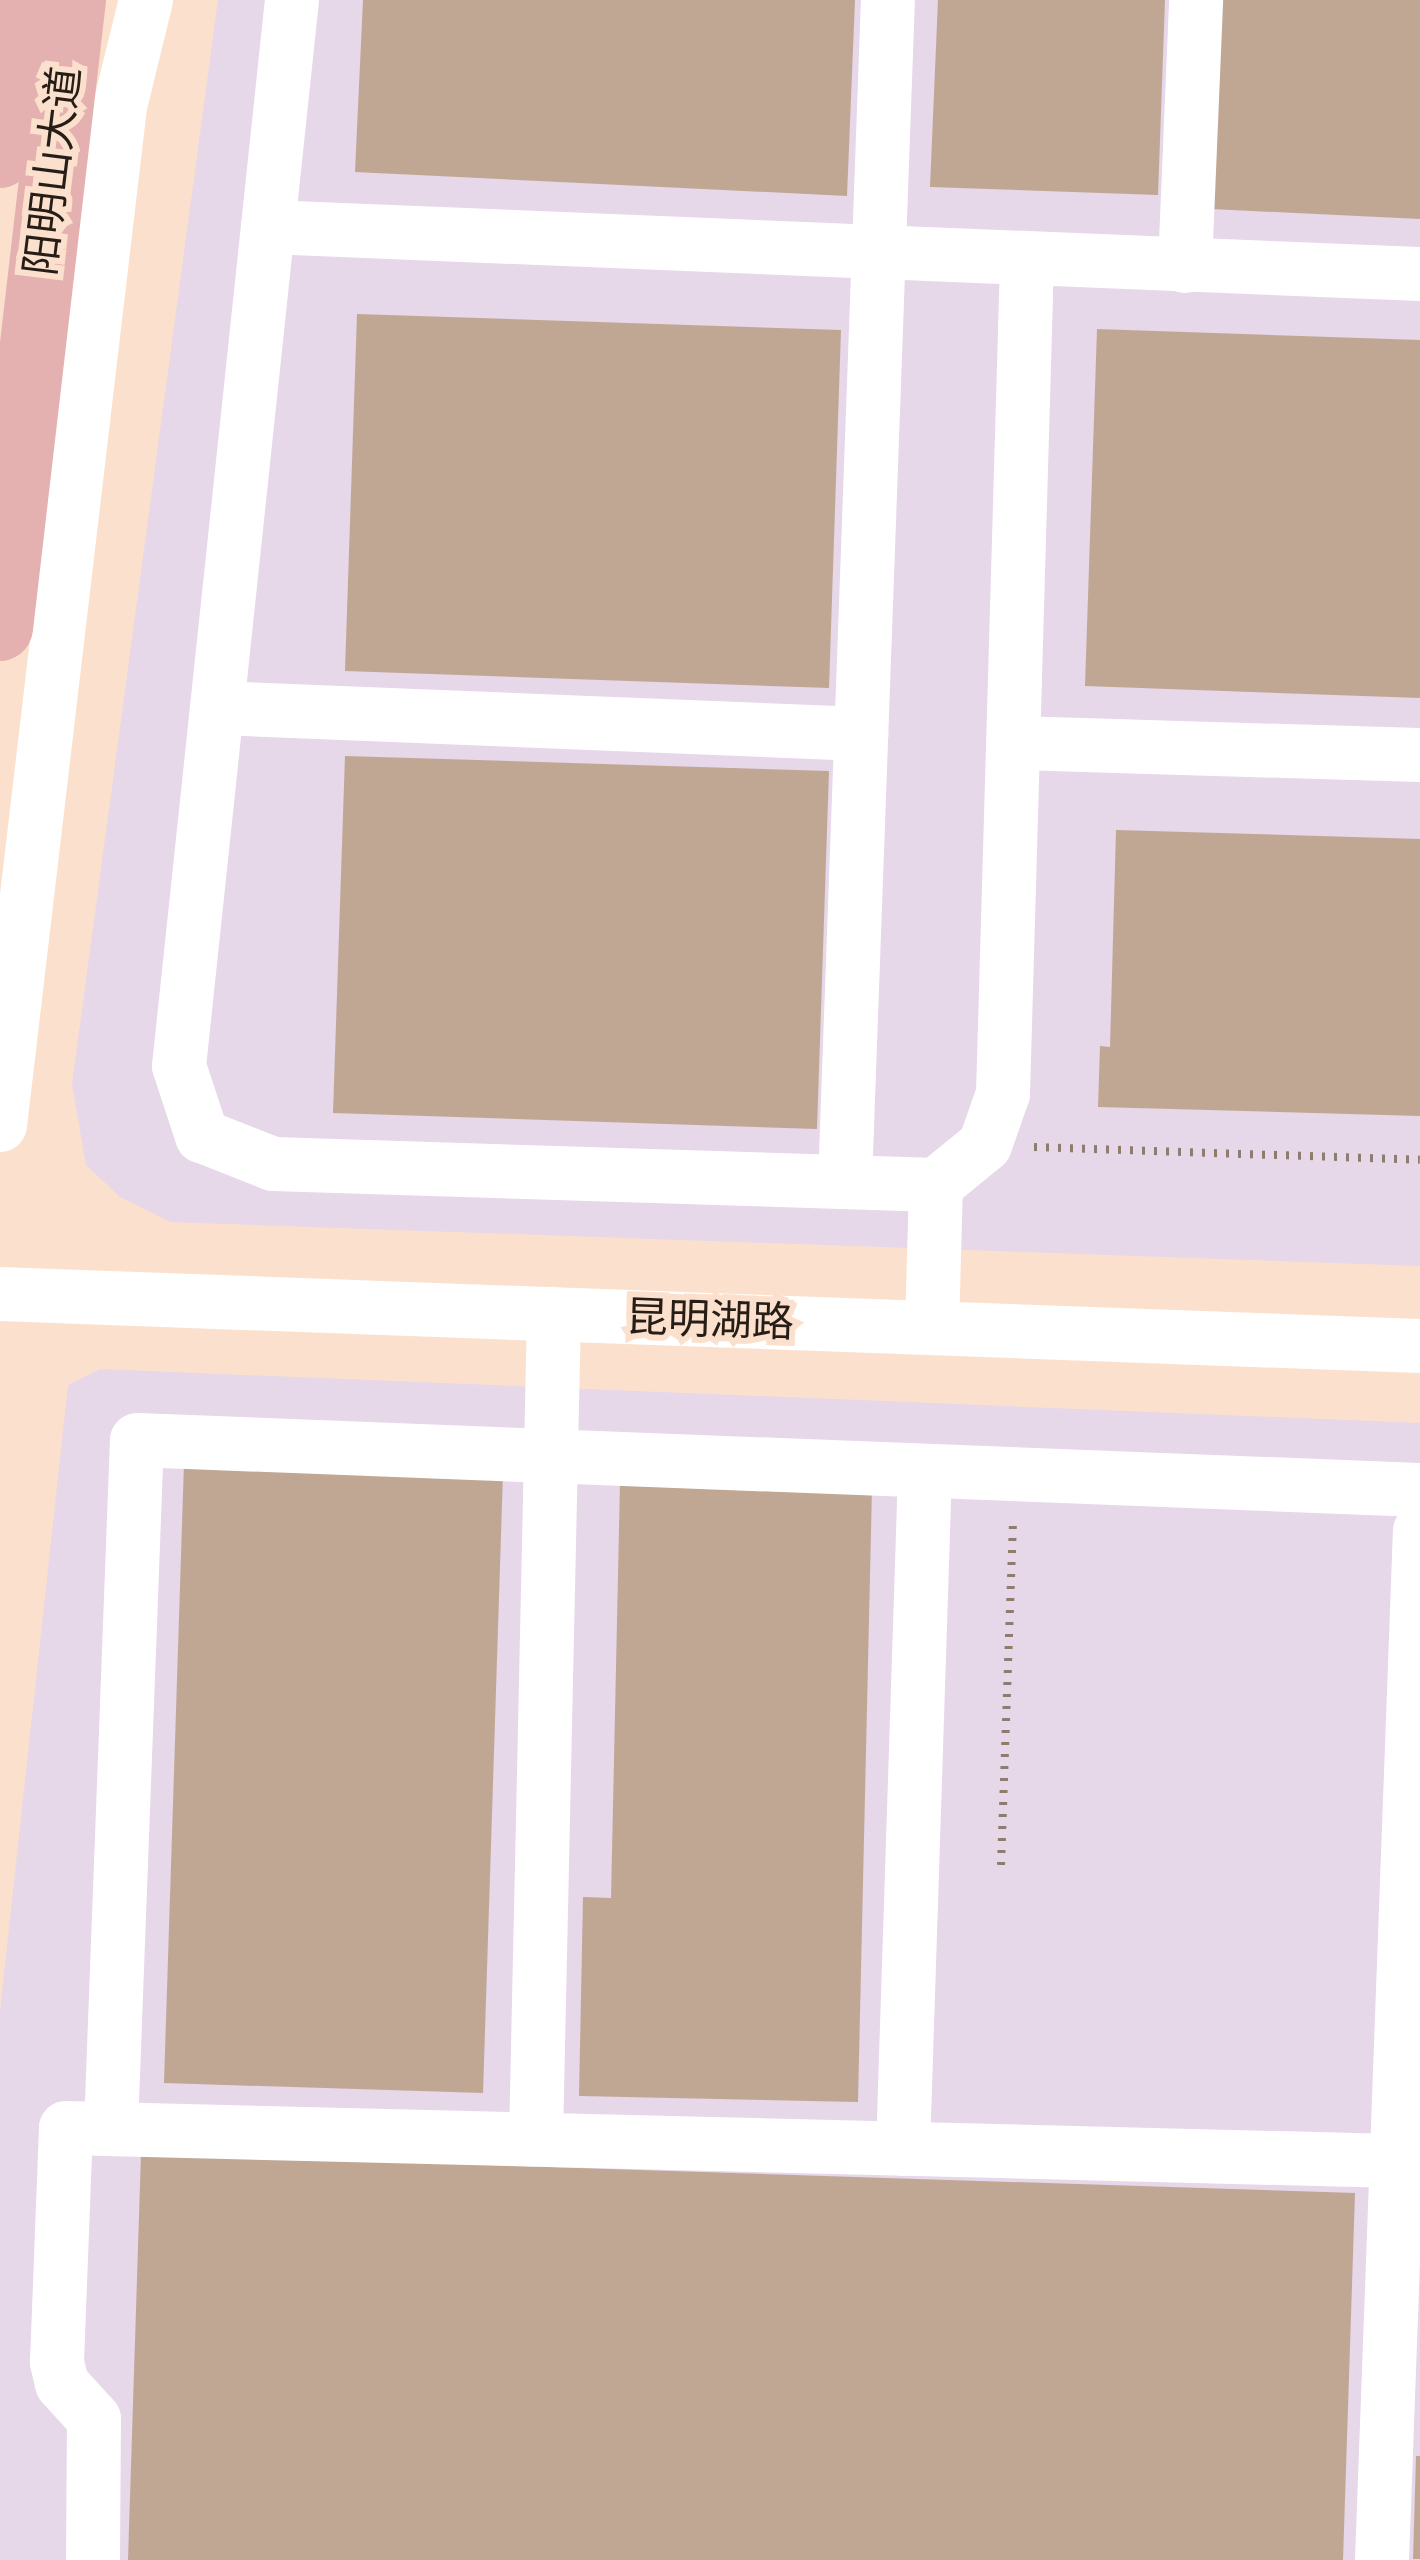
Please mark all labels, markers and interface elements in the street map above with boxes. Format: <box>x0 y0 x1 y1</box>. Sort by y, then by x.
street label: 阳明山大道 <box>15 64 91 278</box>
street label: 昆明湖路 <box>625 1292 795 1348</box>

